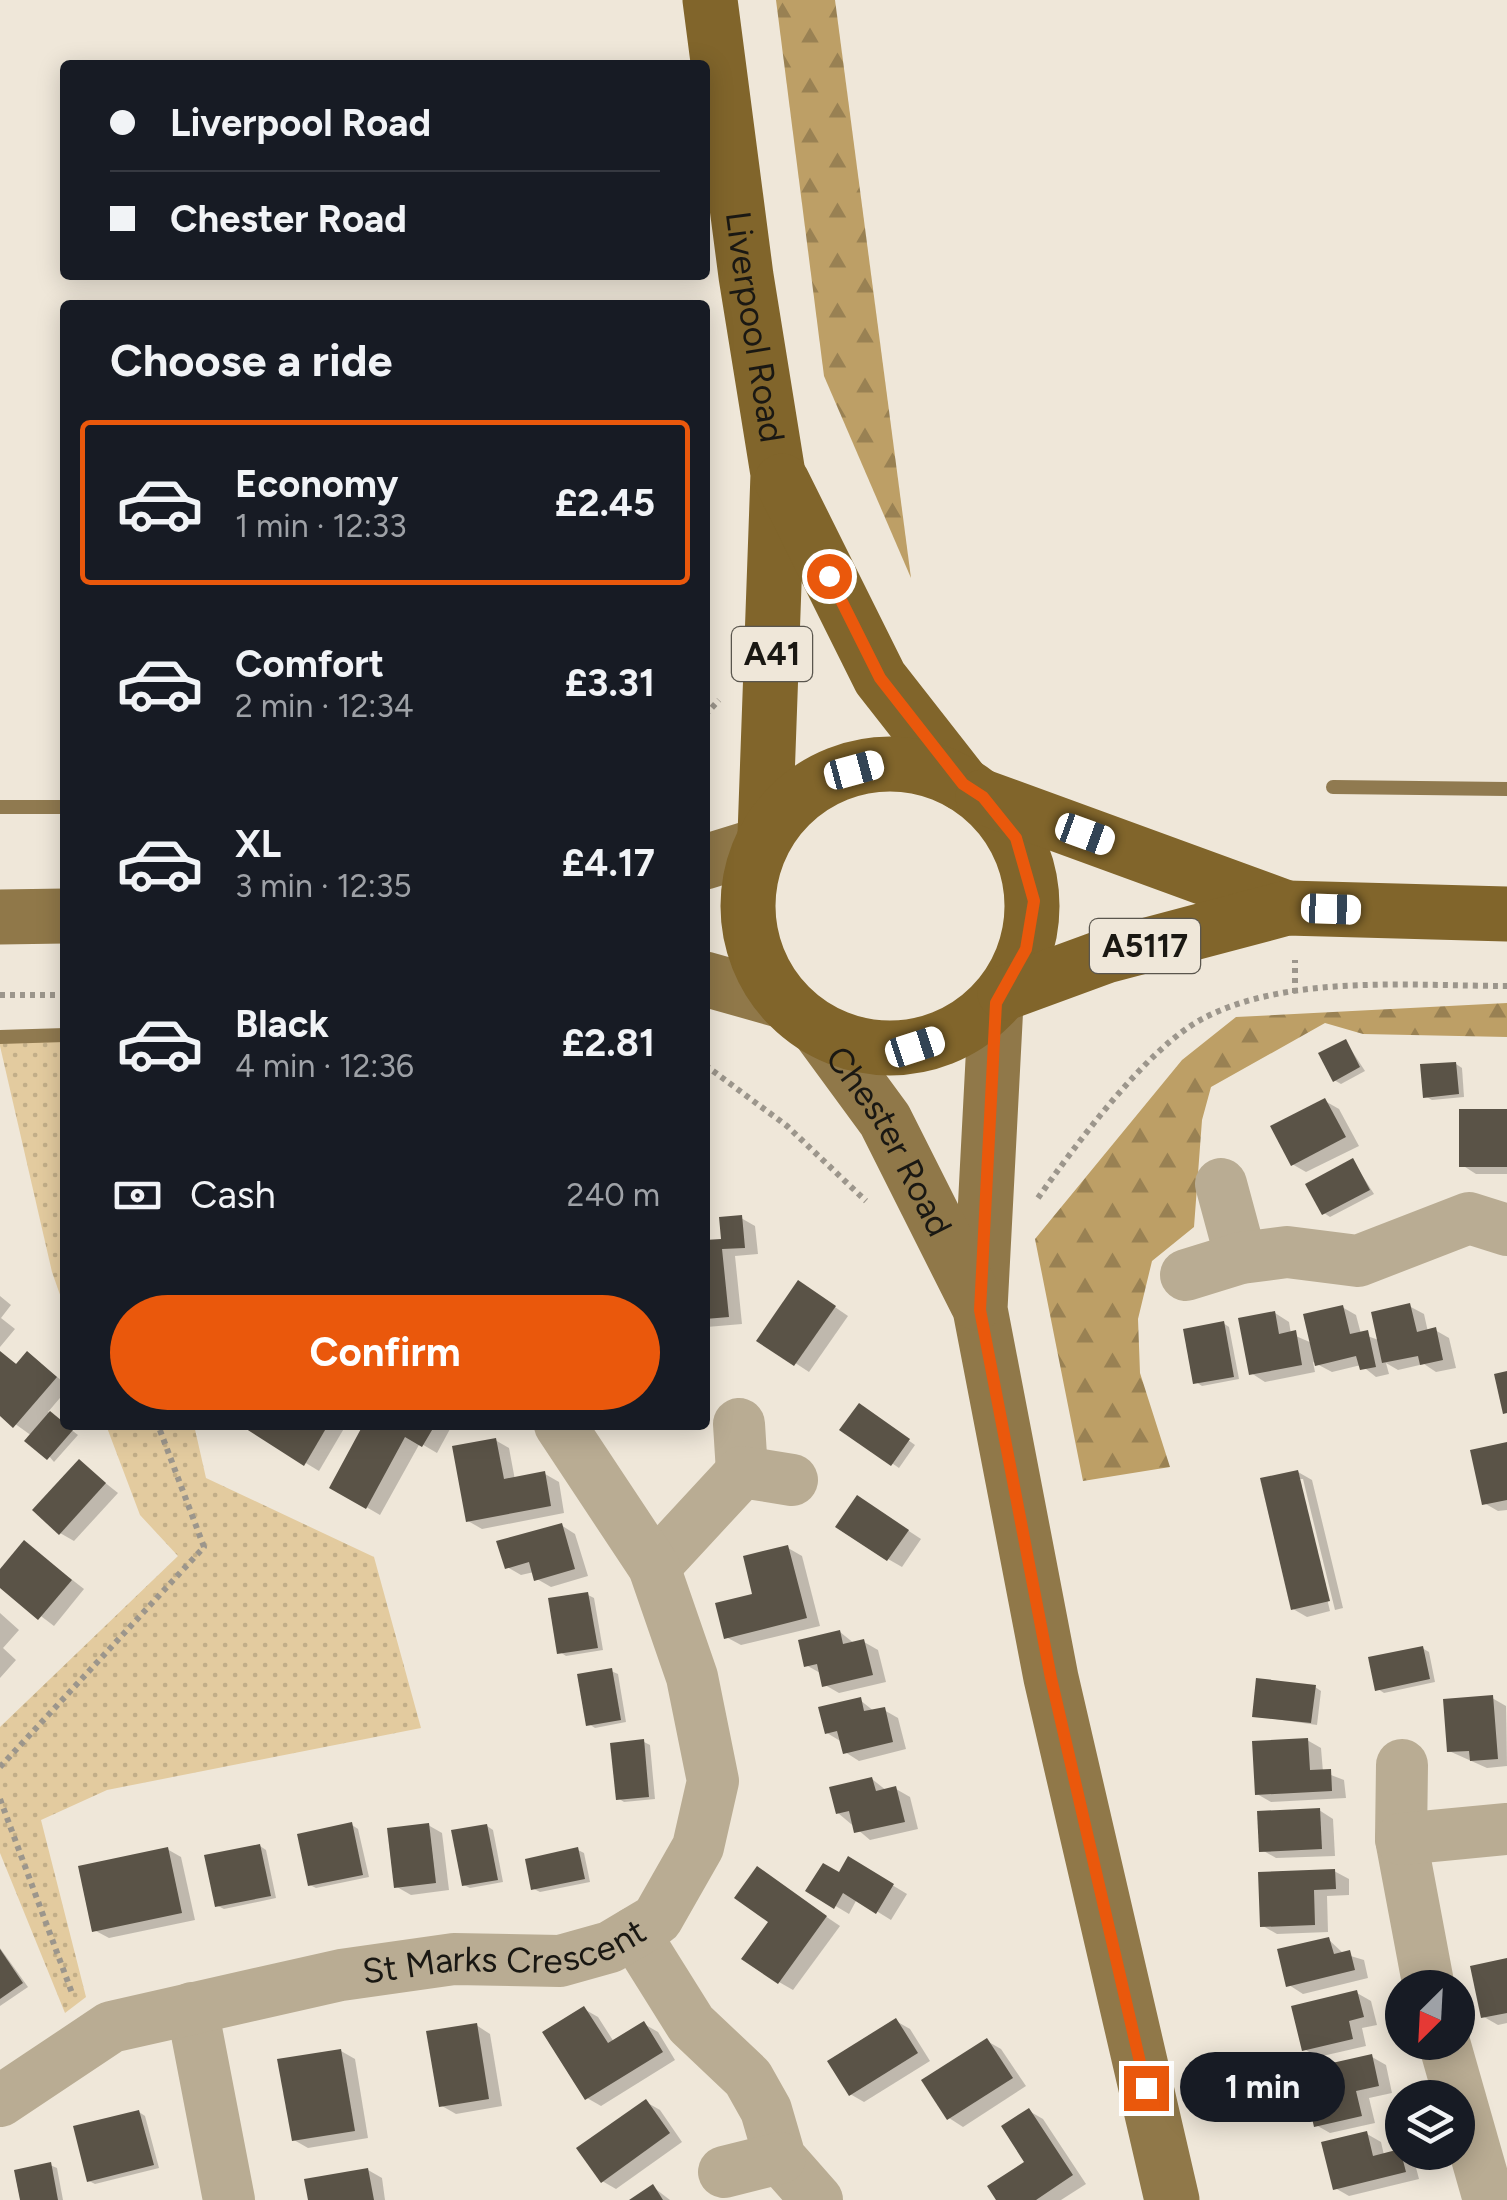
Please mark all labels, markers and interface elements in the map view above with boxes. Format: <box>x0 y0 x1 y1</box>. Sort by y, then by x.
text: Liverpool Road <box>170 100 431 146</box>
text: Chester Road <box>170 196 407 242</box>
street label: Liverpool Road <box>717 209 794 446</box>
text: Choose a ride <box>110 333 392 387</box>
icon: car <box>115 458 205 548</box>
text: Economy <box>235 461 398 507</box>
text: £2.45 <box>555 480 655 526</box>
text: 1 min · 12:33 <box>235 507 407 545</box>
route start <box>807 554 852 599</box>
road number: A41 <box>732 627 812 681</box>
icon: car <box>115 638 205 728</box>
text: Comfort <box>235 641 384 687</box>
text: £3.31 <box>565 660 655 706</box>
text: 2 min · 12:34 <box>235 687 414 725</box>
car <box>821 748 887 792</box>
car <box>1052 810 1118 858</box>
icon: car <box>115 818 205 908</box>
text: XL <box>235 821 281 867</box>
text: £4.17 <box>562 840 655 886</box>
text: 3 min · 12:35 <box>235 867 412 905</box>
car <box>1300 893 1362 925</box>
road number: A5117 <box>1090 919 1200 973</box>
icon: car <box>115 998 205 1088</box>
text: Black <box>235 1001 329 1047</box>
text: £2.81 <box>562 1020 655 1066</box>
car <box>882 1023 948 1071</box>
street label: Chester Road <box>817 1038 961 1243</box>
text: 4 min · 12:36 <box>235 1047 414 1085</box>
icon: cash <box>110 1168 165 1223</box>
text: Cash <box>190 1172 276 1218</box>
text: 240 m <box>567 1176 660 1214</box>
button: Confirm <box>110 1295 660 1410</box>
street label: St Marks Crescent <box>360 1910 653 1993</box>
north arrow <box>1385 1970 1475 2060</box>
map controls <box>1385 1970 1475 2170</box>
callout: 1 min <box>1181 2053 1346 2123</box>
route end <box>1124 2066 1169 2111</box>
text: 1 min <box>1225 2068 1300 2106</box>
button: layers <box>1385 2080 1475 2170</box>

